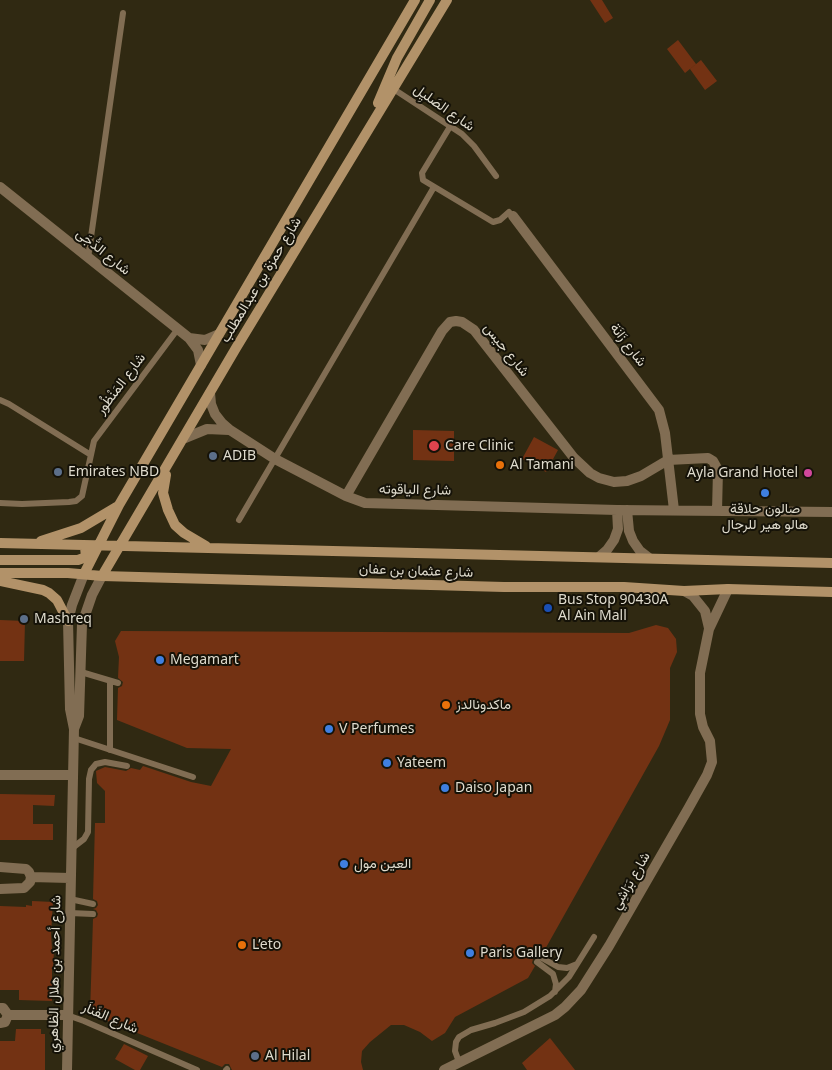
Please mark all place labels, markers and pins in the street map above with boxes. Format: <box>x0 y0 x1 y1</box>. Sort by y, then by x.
place label: Care Clinic <box>445 438 514 454</box>
marker: Care Clinic <box>427 439 441 453</box>
place label: ADIB <box>223 448 256 464</box>
marker: ADIB <box>207 450 219 462</box>
place label: Al Tamani <box>510 457 574 473</box>
marker: Al Tamani <box>494 459 506 471</box>
place label: Emirates NBD <box>68 464 159 480</box>
place label: Ayla Grand Hotel <box>687 465 798 481</box>
marker: Emirates NBD <box>52 466 64 478</box>
marker: Ayla Grand Hotel <box>802 467 814 479</box>
marker: صالون حلاقة هالو هير للرجال <box>759 487 771 499</box>
place label: صالون حلاقة هالو هير للرجال <box>722 501 808 534</box>
place label: Bus Stop 90430A Al Ain Mall <box>558 592 669 624</box>
marker: Bus Stop 90430A Al Ain Mall <box>542 602 554 614</box>
place label: Mashreq <box>34 611 92 627</box>
marker: Mashreq <box>18 613 30 625</box>
place label: Megamart <box>170 652 239 668</box>
marker: Megamart <box>154 654 166 666</box>
place label: ماكدونالدز <box>456 697 511 713</box>
marker: ماكدونالدز <box>440 699 452 711</box>
place label: V Perfumes <box>339 721 414 737</box>
marker: V Perfumes <box>323 723 335 735</box>
place label: Yateem <box>397 755 446 771</box>
marker: Yateem <box>381 757 393 769</box>
place label: Daiso Japan <box>455 780 532 796</box>
marker: Daiso Japan <box>439 782 451 794</box>
place label: العين مول <box>354 856 411 872</box>
marker: العين مول <box>338 858 350 870</box>
place label: L’eto <box>252 937 281 953</box>
marker: L’eto <box>236 939 248 951</box>
place label: Paris Gallery <box>480 945 562 961</box>
marker: Paris Gallery <box>464 947 476 959</box>
place label: Al Hilal <box>265 1048 310 1064</box>
marker: Al Hilal <box>249 1050 261 1062</box>

